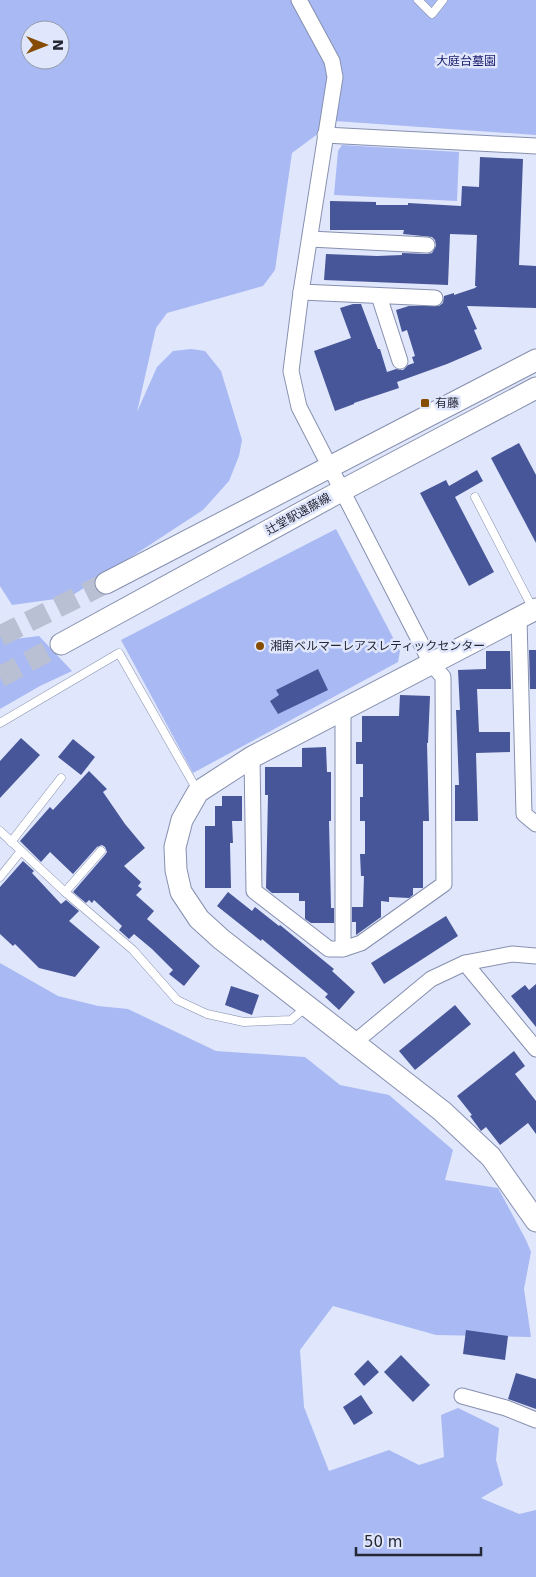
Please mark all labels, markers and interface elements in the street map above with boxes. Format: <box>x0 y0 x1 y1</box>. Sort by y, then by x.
north arrow <box>20 20 70 70</box>
text: N <box>50 39 66 51</box>
park label: 大庭台墓園 <box>436 54 496 68</box>
place label: 有藤 <box>435 396 459 410</box>
marker: 有藤 <box>419 397 431 409</box>
street label: 辻堂駅遠藤線 <box>263 490 333 538</box>
place label: 湘南ベルマーレアスレティックセンター <box>270 639 485 653</box>
marker: 湘南ベルマーレアスレティックセンター <box>254 640 266 652</box>
scale bar <box>356 1524 481 1556</box>
text: 50 m <box>364 1533 402 1551</box>

